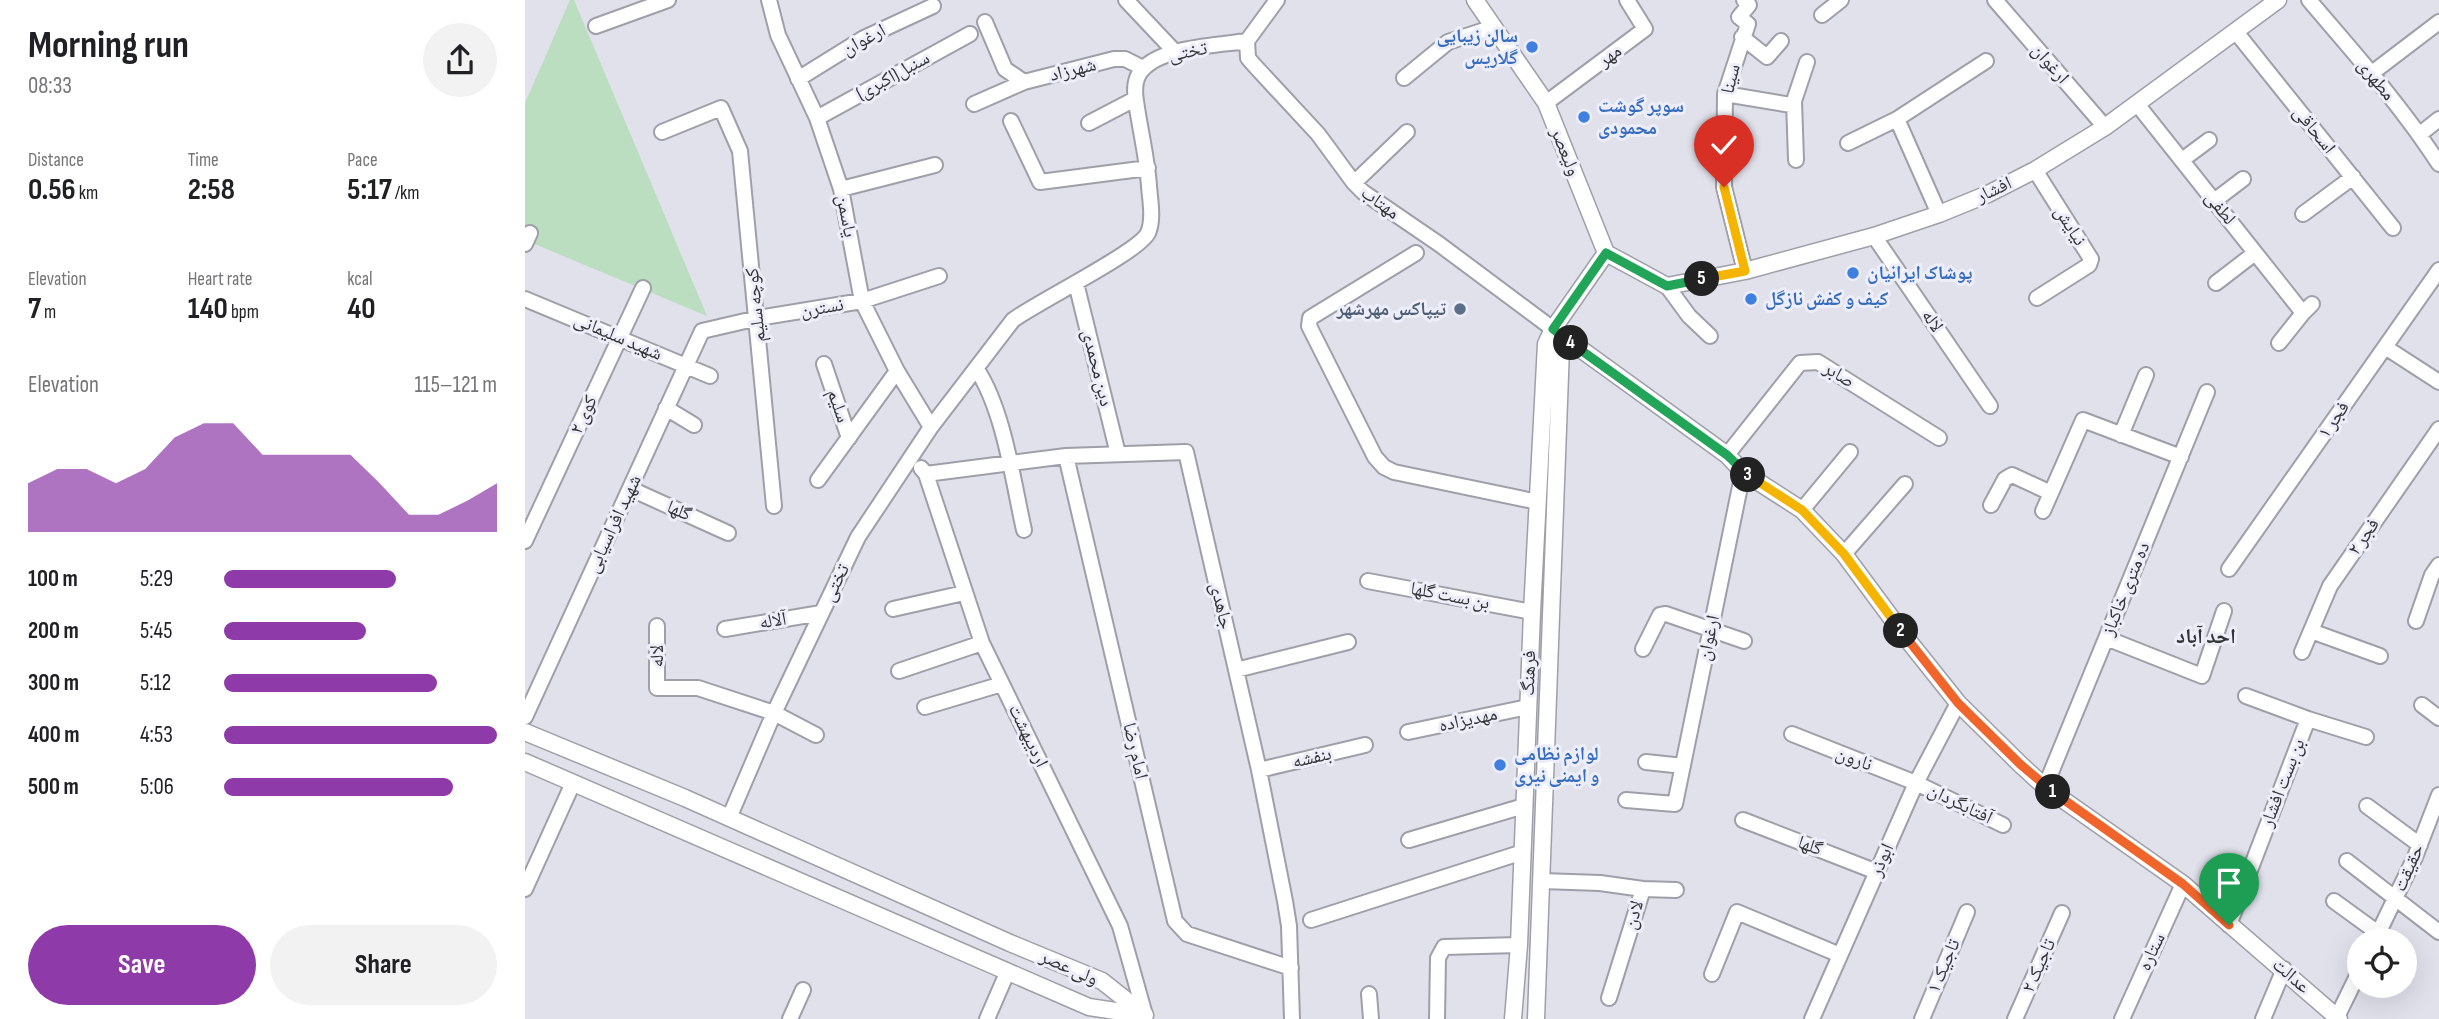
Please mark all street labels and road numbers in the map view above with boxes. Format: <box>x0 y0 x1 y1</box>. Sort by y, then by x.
street label: ارغوان <box>838 19 890 61</box>
street label: تختی <box>1166 37 1210 67</box>
street label: ارغوان <box>2026 39 2074 89</box>
street label: مهر <box>1593 40 1626 73</box>
street label: سنبل(اکبری) <box>852 46 934 106</box>
street label: شهرزاد <box>1047 53 1099 87</box>
street label: مطهری <box>2352 54 2400 106</box>
street label: سینا <box>1716 62 1746 96</box>
street label: اسحاقی <box>2288 101 2340 159</box>
street label: ولیعصر <box>1545 124 1585 180</box>
street label: افشار <box>1971 172 2016 209</box>
street label: مهتاب <box>1356 181 1404 225</box>
street label: لطفی <box>2200 187 2240 229</box>
street label: یاسمن <box>831 193 861 239</box>
street label: نیایش <box>2049 202 2091 250</box>
street label: کوچه سلیم <box>741 267 771 343</box>
street label: نسترن <box>799 293 845 323</box>
street label: لاله <box>1916 305 1948 337</box>
street label: شهید سلیمانی <box>570 308 666 366</box>
street label: دین محمدی <box>1076 327 1118 409</box>
street label: صابر <box>1818 356 1859 393</box>
street label: سلیم <box>822 386 854 426</box>
street label: کوی ۲ <box>565 392 603 438</box>
street label: فجر ۱ <box>2313 397 2355 443</box>
street label: شهید افراسیابی <box>581 471 647 577</box>
street label: گلها <box>663 495 695 527</box>
street label: فجر ۲ <box>2343 514 2385 560</box>
street label: ده متری خاکباز <box>2096 539 2155 640</box>
street label: تختی <box>817 560 855 606</box>
street label: بن بست گلها <box>1408 577 1492 615</box>
street label: جاهدی <box>1204 580 1238 632</box>
street label: آلاله <box>758 607 789 634</box>
street label: ارغوان <box>1693 613 1725 663</box>
street label: لاله <box>646 645 669 667</box>
street label: فرهنگ <box>1517 650 1541 696</box>
street label: اردیبهشت <box>1003 701 1053 771</box>
street label: مهدیزاده <box>1437 703 1499 737</box>
street label: امام رضا <box>1116 720 1153 782</box>
street label: بن بست افشار <box>2255 735 2310 831</box>
street label: بنفشه <box>1290 742 1334 774</box>
street label: نارون <box>1832 742 1876 776</box>
street label: آفتابگردان <box>1924 778 1997 830</box>
street label: گلها <box>1794 831 1826 861</box>
street label: ابوذر <box>1864 840 1899 881</box>
street label: حقیقت <box>2388 841 2430 895</box>
street label: لادن <box>1619 898 1649 932</box>
street label: ستاره <box>2133 929 2171 975</box>
street label: تاجیک ۱ <box>1922 935 1966 997</box>
street label: تاجیک ۲ <box>2017 935 2061 997</box>
street label: ولی عصر <box>1036 945 1102 991</box>
street label: عدالت <box>2267 953 2315 999</box>

